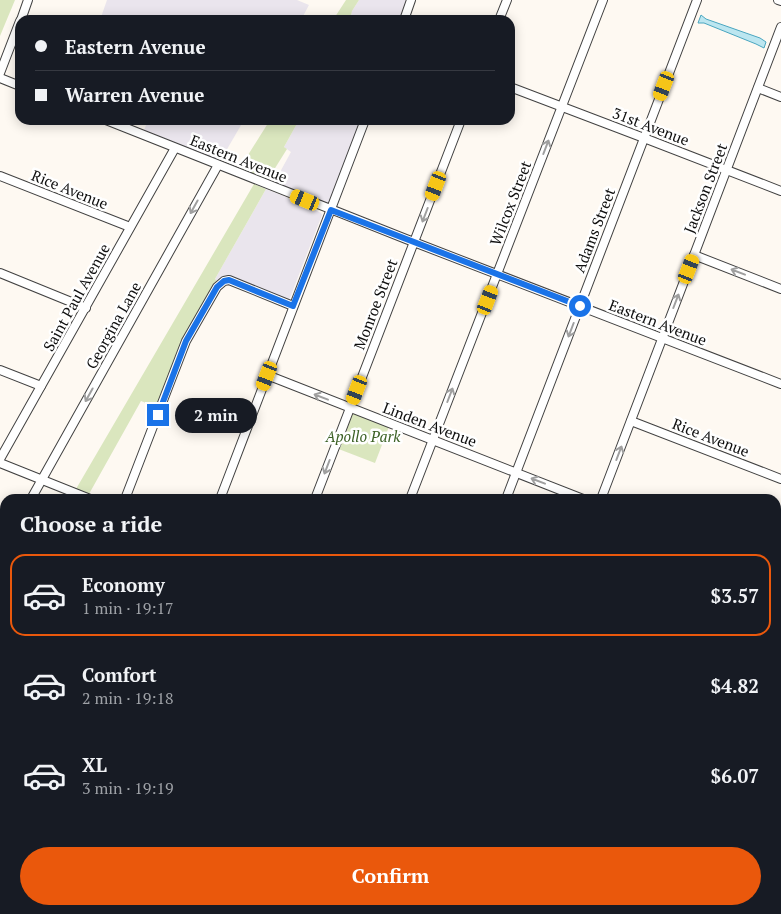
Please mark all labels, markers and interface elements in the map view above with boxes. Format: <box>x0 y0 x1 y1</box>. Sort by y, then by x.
text: Eastern Avenue <box>65 34 206 59</box>
car <box>651 69 676 103</box>
text: Warren Avenue <box>65 82 204 107</box>
street label: 31st Avenue <box>610 102 692 150</box>
street label: Eastern Avenue <box>187 129 291 187</box>
one-way arrow <box>542 140 551 155</box>
street label: Jackson Street <box>679 140 731 236</box>
street label: Wilcox Street <box>485 157 535 248</box>
street label: Rice Avenue <box>29 165 111 213</box>
car <box>423 169 448 203</box>
street label: Adams Street <box>569 184 619 275</box>
car <box>288 187 321 213</box>
one-way arrow <box>189 200 199 214</box>
one-way arrow <box>420 206 429 222</box>
street label: Saint Paul Avenue <box>38 240 114 354</box>
car <box>676 252 701 286</box>
street label: Monroe Street <box>349 255 402 352</box>
one-way arrow <box>730 267 746 276</box>
street label: Georgina Lane <box>81 278 145 372</box>
car <box>475 283 500 317</box>
street label: Eastern Avenue <box>606 294 710 350</box>
one-way arrow <box>672 294 681 309</box>
route start <box>569 295 591 317</box>
one-way arrow <box>566 322 575 338</box>
car <box>254 359 279 393</box>
car <box>344 373 369 407</box>
one-way arrow <box>84 387 94 402</box>
one-way arrow <box>447 387 456 402</box>
one-way arrow <box>314 391 329 401</box>
street label: Linden Avenue <box>380 397 480 451</box>
callout: 2 min <box>176 398 258 432</box>
route end <box>147 404 169 426</box>
text: 2 min <box>194 404 238 426</box>
street label: Rice Avenue <box>670 413 752 461</box>
park label: Apollo Park <box>325 426 401 446</box>
one-way arrow <box>615 446 624 461</box>
one-way arrow <box>322 459 331 474</box>
one-way arrow <box>531 476 546 485</box>
text: Choose a ride <box>20 509 162 538</box>
text: Economy <box>82 572 165 597</box>
icon: car <box>22 573 67 618</box>
text: $3.57 <box>710 583 759 608</box>
text: 1 min · 19:17 <box>82 597 174 619</box>
text: Comfort <box>82 662 157 687</box>
icon: car <box>22 663 67 708</box>
text: $4.82 <box>710 673 759 698</box>
text: 2 min · 19:18 <box>82 687 174 709</box>
text: XL <box>82 752 107 777</box>
icon: car <box>22 753 67 798</box>
text: $6.07 <box>710 763 759 788</box>
text: 3 min · 19:19 <box>82 777 174 799</box>
button: Confirm <box>20 847 761 905</box>

